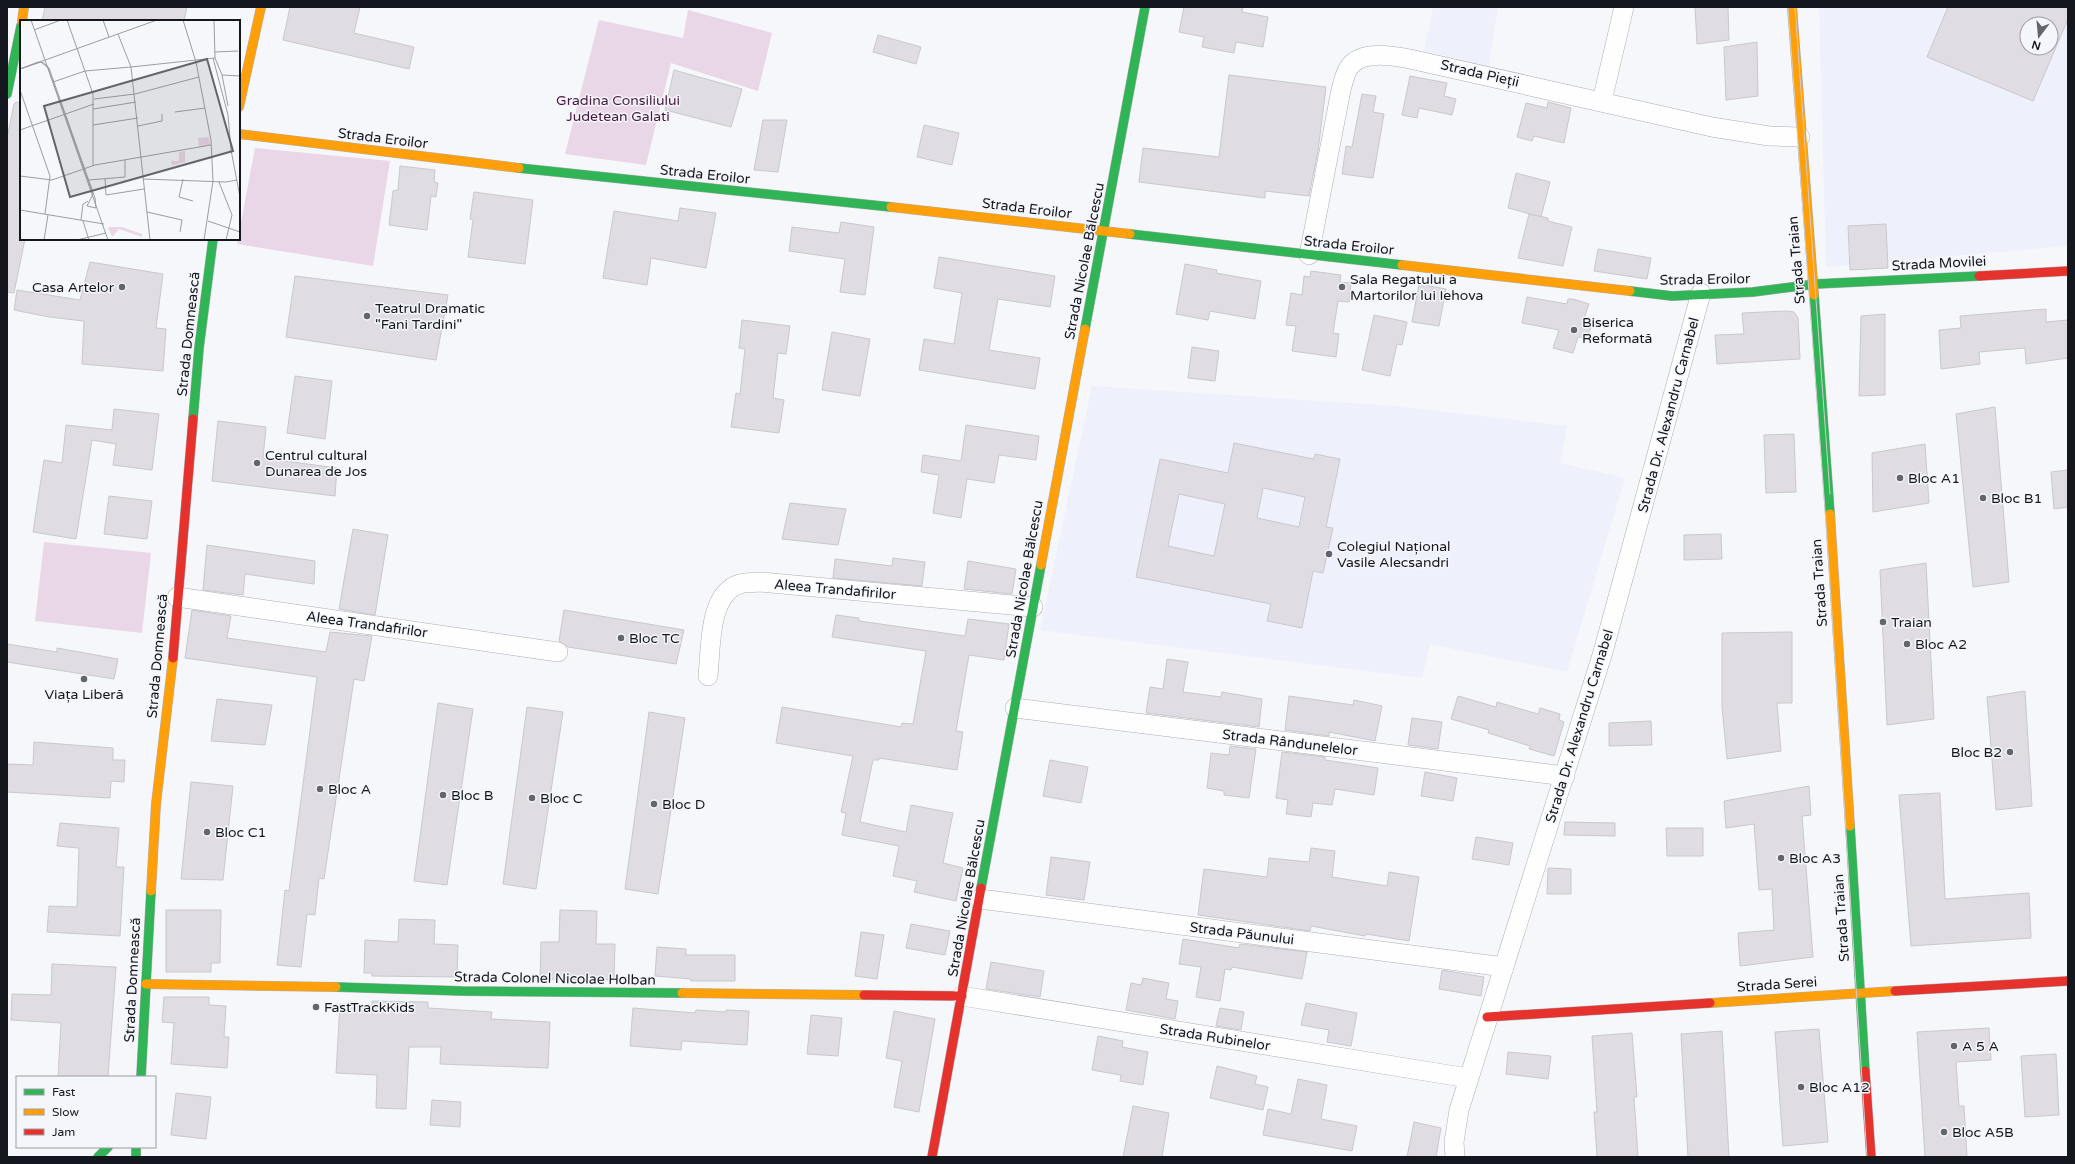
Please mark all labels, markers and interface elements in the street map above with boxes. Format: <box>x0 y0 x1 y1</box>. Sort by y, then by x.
north arrow <box>2019 16 2059 56</box>
inset map <box>20 20 240 240</box>
text: N <box>2030 38 2042 53</box>
street label: Strada Pieții <box>1439 56 1521 91</box>
park label: Gradina Consiliului Judetean Galati <box>556 92 680 125</box>
street label: Strada Eroilor <box>337 125 430 153</box>
street label: Strada Eroilor <box>659 161 752 188</box>
street label: Strada Nicolae Bălcescu <box>1061 181 1108 341</box>
street label: Strada Eroilor <box>981 195 1074 223</box>
street label: Strada Traian <box>1784 215 1809 305</box>
street label: Strada Eroilor <box>1303 232 1396 259</box>
street label: Strada Movilei <box>1891 253 1987 274</box>
street label: Strada Eroilor <box>1660 270 1751 289</box>
street label: Strada Domnească <box>173 271 203 397</box>
place label: Sala Regatului a Martorilor lui Iehova <box>1350 271 1483 304</box>
place label: Casa Artelor <box>32 279 115 296</box>
marker: Casa Artelor <box>117 282 127 292</box>
marker: Sala Regatului a Martorilor lui Iehova <box>1337 282 1347 292</box>
place label: Teatrul Dramatic "Fani Tardini" <box>375 300 485 333</box>
marker: Teatrul Dramatic "Fani Tardini" <box>362 311 372 321</box>
place label: Biserica Reformată <box>1582 314 1652 347</box>
street label: Strada Dr. Alexandru Carnabel <box>1634 316 1703 515</box>
marker: Biserica Reformată <box>1569 325 1579 335</box>
place label: Centrul cultural Dunarea de Jos <box>265 447 367 480</box>
marker: Centrul cultural Dunarea de Jos <box>252 458 262 468</box>
place label: Bloc A1 <box>1908 470 1960 487</box>
marker: Bloc A1 <box>1895 473 1905 483</box>
place label: Bloc B1 <box>1991 490 2042 507</box>
marker: Bloc B1 <box>1978 493 1988 503</box>
street label: Strada Nicolae Bălcescu <box>1002 499 1047 659</box>
place label: Colegiul Național Vasile Alecsandri <box>1337 538 1451 571</box>
street label: Strada Traian <box>1808 538 1831 627</box>
marker: Colegiul Național Vasile Alecsandri <box>1324 549 1334 559</box>
street label: Aleea Trandafirilor <box>773 576 897 603</box>
street label: Strada Domnească <box>144 593 171 719</box>
street label: Aleea Trandafirilor <box>305 608 429 642</box>
place label: Traian <box>1891 614 1932 631</box>
marker: Traian <box>1878 617 1888 627</box>
street label: Strada Dr. Alexandru Carnabel <box>1542 627 1617 825</box>
place label: Bloc TC <box>629 630 680 647</box>
marker: Bloc TC <box>616 633 626 643</box>
place label: Bloc A2 <box>1915 636 1967 653</box>
marker: Bloc A2 <box>1902 639 1912 649</box>
marker: Viața Liberă <box>79 674 89 684</box>
place label: Viața Liberă <box>44 686 124 703</box>
street label: Strada Rândunelelor <box>1221 726 1359 759</box>
place label: Bloc B2 <box>1951 744 2002 761</box>
marker: Bloc B2 <box>2005 747 2015 757</box>
place label: Bloc A <box>328 781 371 798</box>
marker: Bloc A <box>315 784 325 794</box>
place label: Bloc B <box>451 787 493 804</box>
marker: Bloc B <box>438 790 448 800</box>
place label: Bloc C <box>540 790 583 807</box>
marker: Bloc C <box>527 793 537 803</box>
place label: Bloc D <box>662 796 705 813</box>
marker: Bloc D <box>649 799 659 809</box>
street label: Strada Nicolae Bălcescu <box>944 818 989 978</box>
place label: Bloc C1 <box>215 824 266 841</box>
marker: Bloc C1 <box>202 827 212 837</box>
place label: Bloc A3 <box>1789 850 1841 867</box>
marker: Bloc A3 <box>1776 853 1786 863</box>
street label: Strada Traian <box>1830 873 1853 962</box>
street label: Strada Domnească <box>121 917 144 1043</box>
street label: Strada Păunului <box>1189 919 1295 948</box>
street label: Strada Colonel Nicolae Holban <box>454 968 656 989</box>
street label: Strada Serei <box>1736 973 1818 996</box>
place label: FastTrackKids <box>324 999 415 1016</box>
marker: FastTrackKids <box>311 1002 321 1012</box>
street label: Strada Rubinelor <box>1158 1020 1272 1055</box>
place label: A 5 A <box>1962 1038 1999 1055</box>
marker: A 5 A <box>1949 1041 1959 1051</box>
legend <box>16 1076 156 1148</box>
place label: Bloc A12 <box>1809 1079 1870 1096</box>
marker: Bloc A12 <box>1796 1082 1806 1092</box>
text: Fast <box>52 1085 76 1099</box>
text: Slow <box>52 1105 79 1119</box>
place label: Bloc A5B <box>1952 1124 2014 1141</box>
text: Jam <box>52 1125 75 1139</box>
marker: Bloc A5B <box>1939 1127 1949 1137</box>

